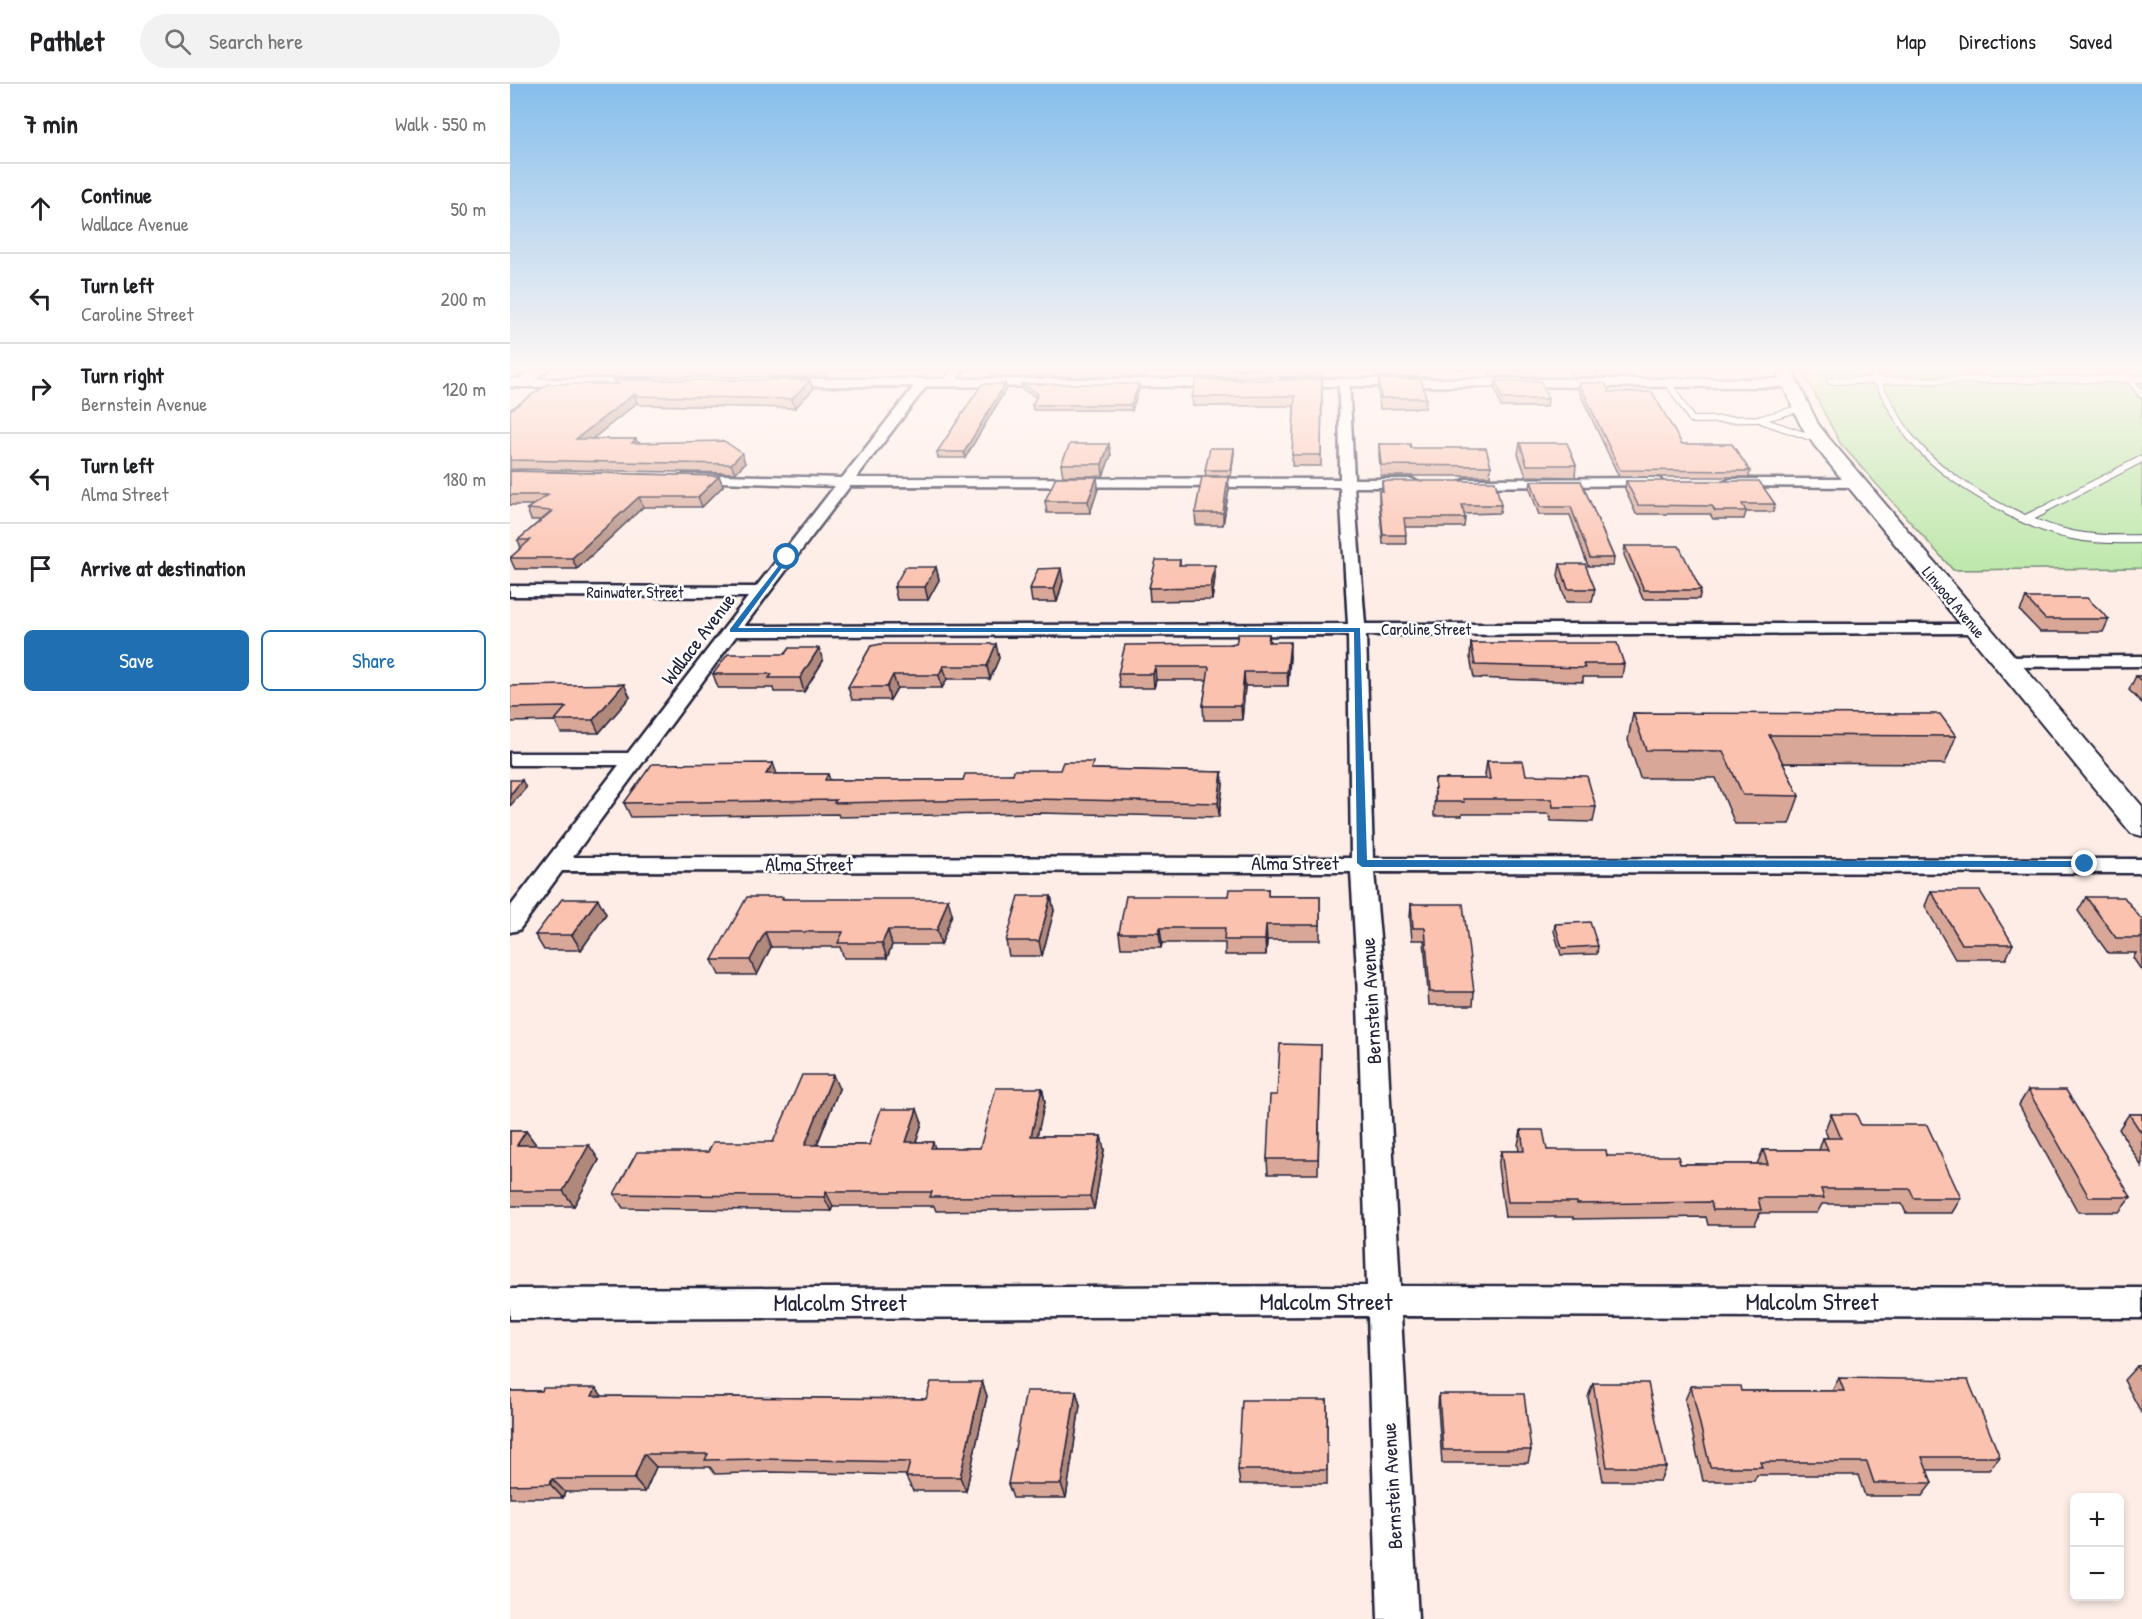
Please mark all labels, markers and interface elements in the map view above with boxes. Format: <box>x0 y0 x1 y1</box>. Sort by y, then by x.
search box <box>140 14 560 68</box>
text: Pathlet <box>30 22 104 60</box>
icon: search <box>161 25 194 58</box>
text: Search here <box>209 26 303 56</box>
text: Map <box>1896 27 1926 56</box>
text: Directions <box>1959 27 2036 56</box>
text: Saved <box>2069 27 2112 56</box>
text: 7 min <box>24 106 78 141</box>
text: Walk · 550 m <box>395 110 486 137</box>
text: Continue <box>81 180 152 210</box>
icon: ahead <box>24 192 57 225</box>
text: 50 m <box>450 195 486 222</box>
text: Wallace Avenue <box>81 210 189 237</box>
text: Turn left <box>81 270 154 300</box>
icon: left <box>24 282 57 315</box>
text: 200 m <box>441 285 486 312</box>
text: Caroline Street <box>81 300 194 327</box>
text: Turn right <box>81 360 164 390</box>
icon: right <box>24 372 57 405</box>
text: 120 m <box>442 375 486 402</box>
text: Bernstein Avenue <box>81 390 207 417</box>
text: Turn left <box>81 450 154 480</box>
icon: left <box>24 462 57 495</box>
text: 180 m <box>443 465 486 492</box>
text: Alma Street <box>81 480 169 507</box>
route start <box>773 543 799 569</box>
icon: arrive <box>24 552 57 585</box>
text: Arrive at destination <box>81 553 246 583</box>
street label: Linwood Avenue <box>1917 561 1991 643</box>
street label: Rainwater Street <box>587 581 684 603</box>
street label: Wallace Avenue <box>654 588 741 690</box>
street label: Caroline Street <box>1381 618 1471 640</box>
button: Save <box>24 630 249 691</box>
button: Share <box>261 630 486 691</box>
street label: Alma Street <box>1251 849 1340 876</box>
street label: Alma Street <box>765 850 854 877</box>
route end <box>2071 850 2097 876</box>
street label: Bernstein Avenue <box>1354 937 1387 1065</box>
street label: Malcolm Street <box>1259 1285 1393 1317</box>
street label: Malcolm Street <box>1745 1285 1879 1317</box>
street label: Malcolm Street <box>773 1286 907 1318</box>
street label: Bernstein Avenue <box>1375 1422 1408 1550</box>
map controls <box>2070 1493 2124 1601</box>
button: + <box>2070 1493 2124 1547</box>
button: − <box>2070 1547 2124 1601</box>

